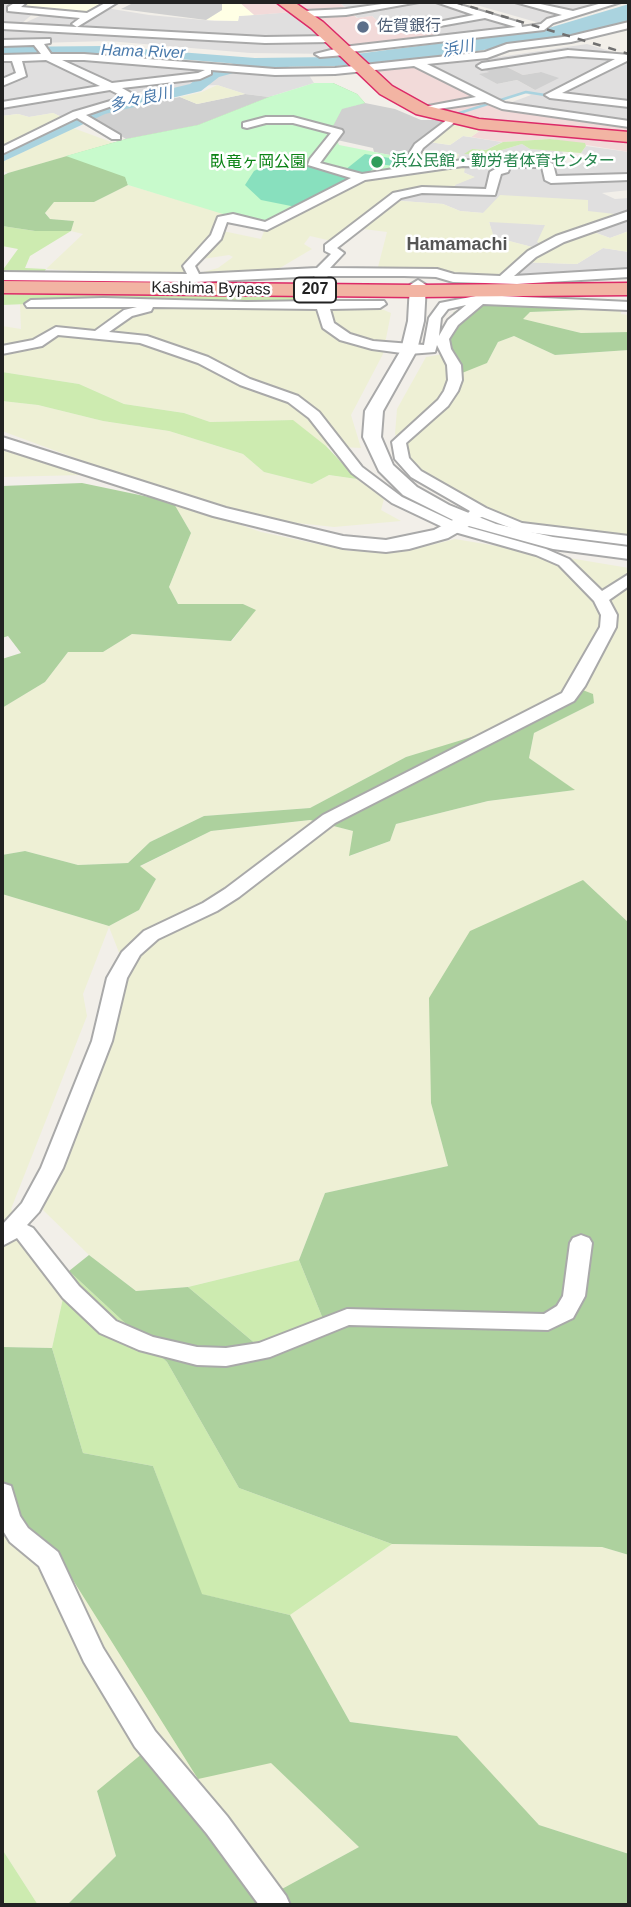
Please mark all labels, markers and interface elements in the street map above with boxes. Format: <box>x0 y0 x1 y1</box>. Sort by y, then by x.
place label: 佐賀銀行 <box>377 17 441 37</box>
marker: 佐賀銀行 <box>355 19 371 35</box>
water label: 浜川 <box>440 37 476 61</box>
water label: Hama River <box>100 41 186 63</box>
water label: 多々良川 <box>108 83 174 117</box>
place label: 浜公民館・勤労者体育センター <box>391 152 615 172</box>
park label: 臥竜ヶ岡公園 <box>210 153 306 173</box>
marker: 浜公民館・勤労者体育センター <box>369 154 385 170</box>
district label: Hamamachi <box>406 234 508 256</box>
street label: Kashima Bypass <box>151 278 271 300</box>
road number: 207 <box>294 278 336 302</box>

